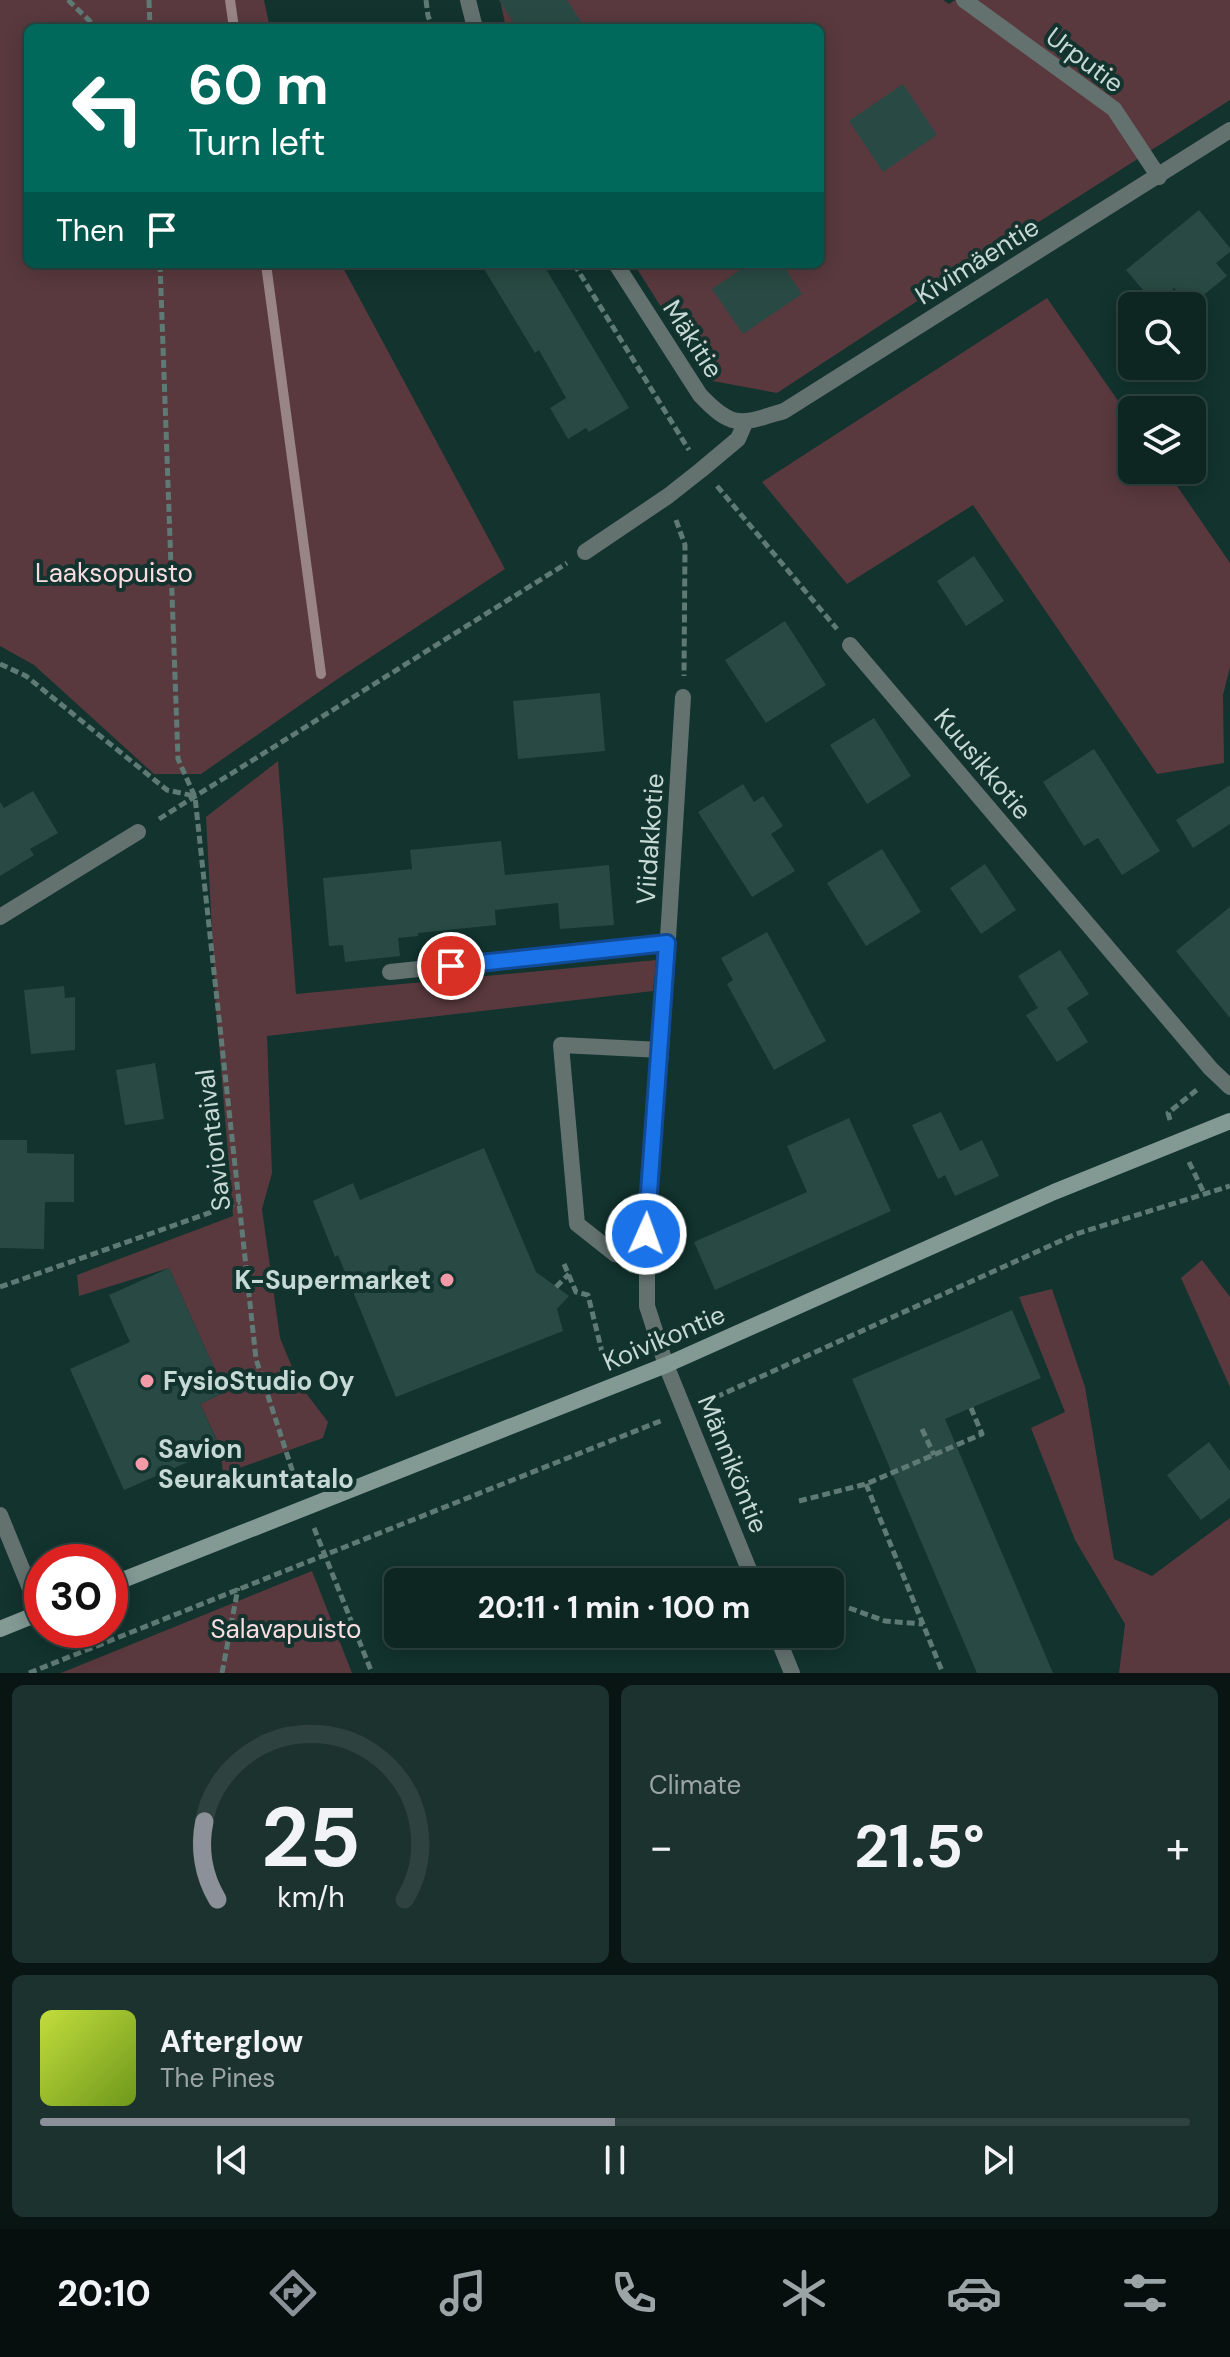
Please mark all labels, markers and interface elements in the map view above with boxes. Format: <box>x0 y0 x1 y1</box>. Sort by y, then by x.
street label: Urputie <box>1039 20 1131 100</box>
text: 60 m <box>188 48 329 121</box>
icon: left <box>56 56 160 160</box>
text: Turn left <box>188 119 325 166</box>
icon: arrive <box>140 208 184 252</box>
street label: Kivimäentie <box>909 210 1045 312</box>
text: Then <box>56 211 124 250</box>
map controls <box>1118 292 1206 484</box>
button: search <box>1118 292 1206 380</box>
street label: Mäkitie <box>655 293 731 385</box>
button: layers <box>1118 396 1206 484</box>
park label: Laaksopuisto <box>35 556 193 590</box>
street label: Kuusikkotie <box>927 701 1039 827</box>
street label: Viidakkotie <box>628 772 672 906</box>
pin <box>417 932 485 1000</box>
icon: arrive <box>429 944 473 988</box>
street label: Saviontaival <box>187 1067 239 1213</box>
position arrow <box>604 1192 688 1276</box>
place label: K-Supermarket <box>235 1263 431 1297</box>
marker: K-Supermarket <box>438 1271 456 1289</box>
street label: Koivikontie <box>598 1297 730 1379</box>
place label: FysioStudio Oy <box>163 1364 355 1398</box>
marker: FysioStudio Oy <box>138 1372 156 1390</box>
street label: Männiköntie <box>690 1390 776 1538</box>
place label: Savion Seurakuntatalo <box>158 1432 354 1496</box>
marker: Savion Seurakuntatalo <box>133 1455 151 1473</box>
speed limit sign: 30 <box>24 1544 128 1648</box>
text: 20:11 · 1 min · 100 m <box>478 1588 750 1627</box>
park label: Salavapuisto <box>210 1612 362 1646</box>
text: Climate <box>649 1768 741 1802</box>
text: 25 <box>261 1783 360 1892</box>
text: 21.5° <box>854 1807 985 1886</box>
text: − <box>649 1818 673 1876</box>
text: + <box>1166 1818 1190 1876</box>
text: km/h <box>277 1879 344 1916</box>
text: Afterglow <box>160 2022 303 2061</box>
text: The Pines <box>160 2061 275 2095</box>
icon: previous <box>210 2138 254 2182</box>
icon: pause <box>593 2138 637 2182</box>
icon: next <box>976 2138 1020 2182</box>
icon: directions <box>265 2265 321 2321</box>
icon: music <box>435 2265 491 2321</box>
icon: phone <box>606 2265 662 2321</box>
icon: climate <box>776 2265 832 2321</box>
icon: car <box>946 2265 1002 2321</box>
icon: filters <box>1117 2265 1173 2321</box>
text: 20:10 <box>57 2270 151 2317</box>

